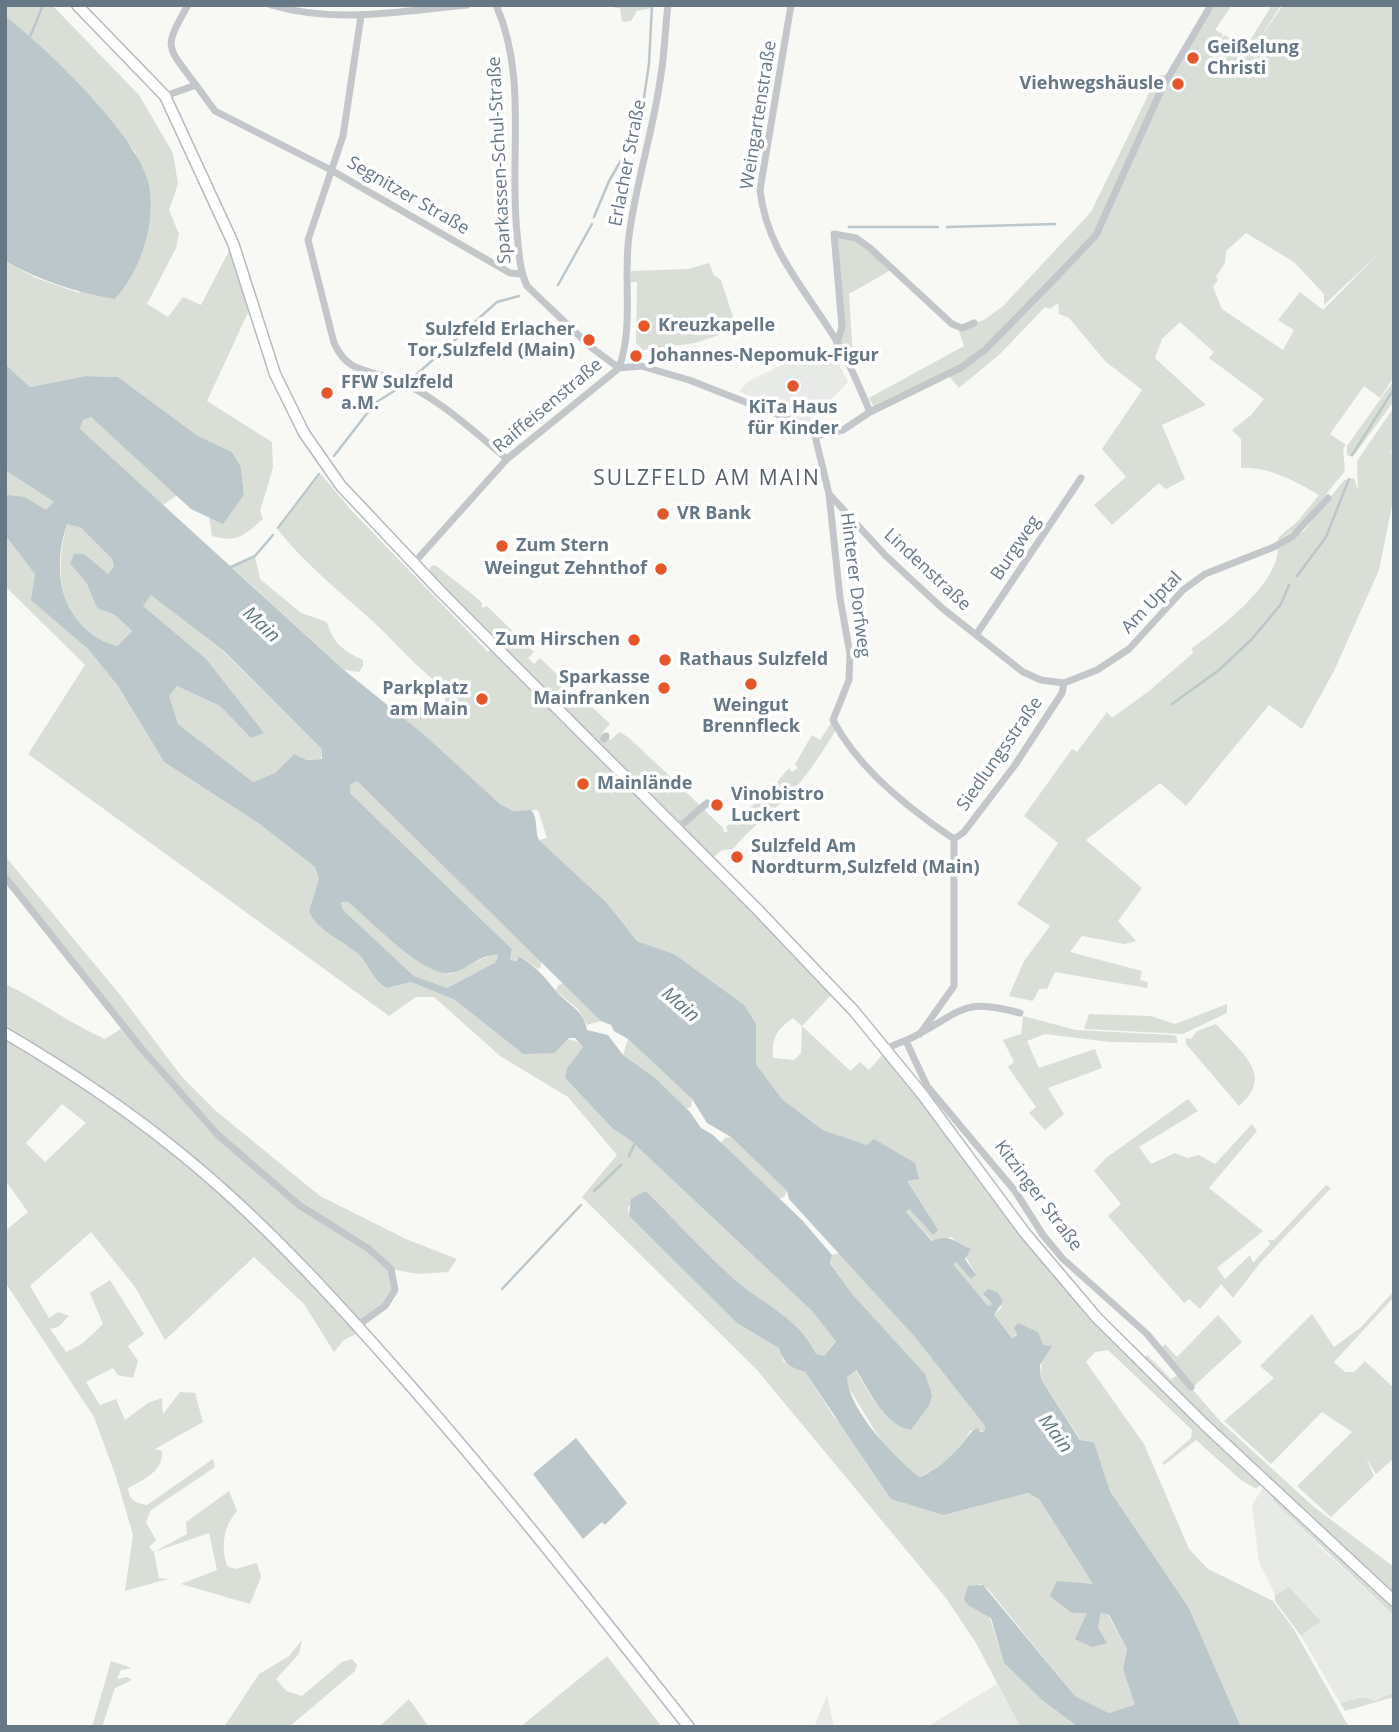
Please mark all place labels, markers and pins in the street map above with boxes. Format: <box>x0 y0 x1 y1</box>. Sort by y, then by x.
place label: Geißelung Christi <box>1207 37 1299 80</box>
marker: Geißelung Christi <box>1185 50 1201 66</box>
place label: Viehwegshäusle <box>1020 73 1164 95</box>
marker: Viehwegshäusle <box>1170 76 1186 92</box>
place label: Kreuzkapelle <box>658 315 775 337</box>
marker: Kreuzkapelle <box>636 318 652 334</box>
place label: Sulzfeld Erlacher Tor,Sulzfeld (Main) <box>408 319 575 362</box>
marker: Sulzfeld Erlacher Tor,Sulzfeld (Main) <box>581 332 597 348</box>
place label: Johannes-Nepomuk-Figur <box>650 345 879 367</box>
marker: Johannes-Nepomuk-Figur <box>628 348 644 364</box>
place label: FFW Sulzfeld a.M. <box>341 372 453 414</box>
marker: KiTa Haus für Kinder <box>785 378 801 394</box>
marker: FFW Sulzfeld a.M. <box>319 385 335 401</box>
place label: KiTa Haus für Kinder <box>747 397 839 440</box>
place label: VR Bank <box>677 503 751 525</box>
marker: VR Bank <box>655 506 671 522</box>
place label: Zum Stern <box>516 535 609 557</box>
marker: Zum Stern <box>494 538 510 554</box>
place label: Weingut Zehnthof <box>485 558 647 580</box>
marker: Weingut Zehnthof <box>653 561 669 577</box>
place label: Zum Hirschen <box>495 629 620 651</box>
marker: Zum Hirschen <box>626 632 642 648</box>
place label: Rathaus Sulzfeld <box>679 649 828 671</box>
marker: Rathaus Sulzfeld <box>657 652 673 668</box>
place label: Sparkasse Mainfranken <box>533 667 650 710</box>
marker: Weingut Brennfleck <box>743 676 759 692</box>
place label: Parkplatz am Main <box>382 678 468 720</box>
marker: Sparkasse Mainfranken <box>656 680 672 696</box>
marker: Parkplatz am Main <box>474 691 490 707</box>
place label: Weingut Brennfleck <box>702 695 800 738</box>
place label: Mainlände <box>597 773 692 795</box>
marker: Mainlände <box>575 776 591 792</box>
place label: Vinobistro Luckert <box>731 784 824 826</box>
marker: Vinobistro Luckert <box>709 797 725 813</box>
place label: Sulzfeld Am Nordturm,Sulzfeld (Main) <box>751 836 980 878</box>
marker: Sulzfeld Am Nordturm,Sulzfeld (Main) <box>729 849 745 865</box>

